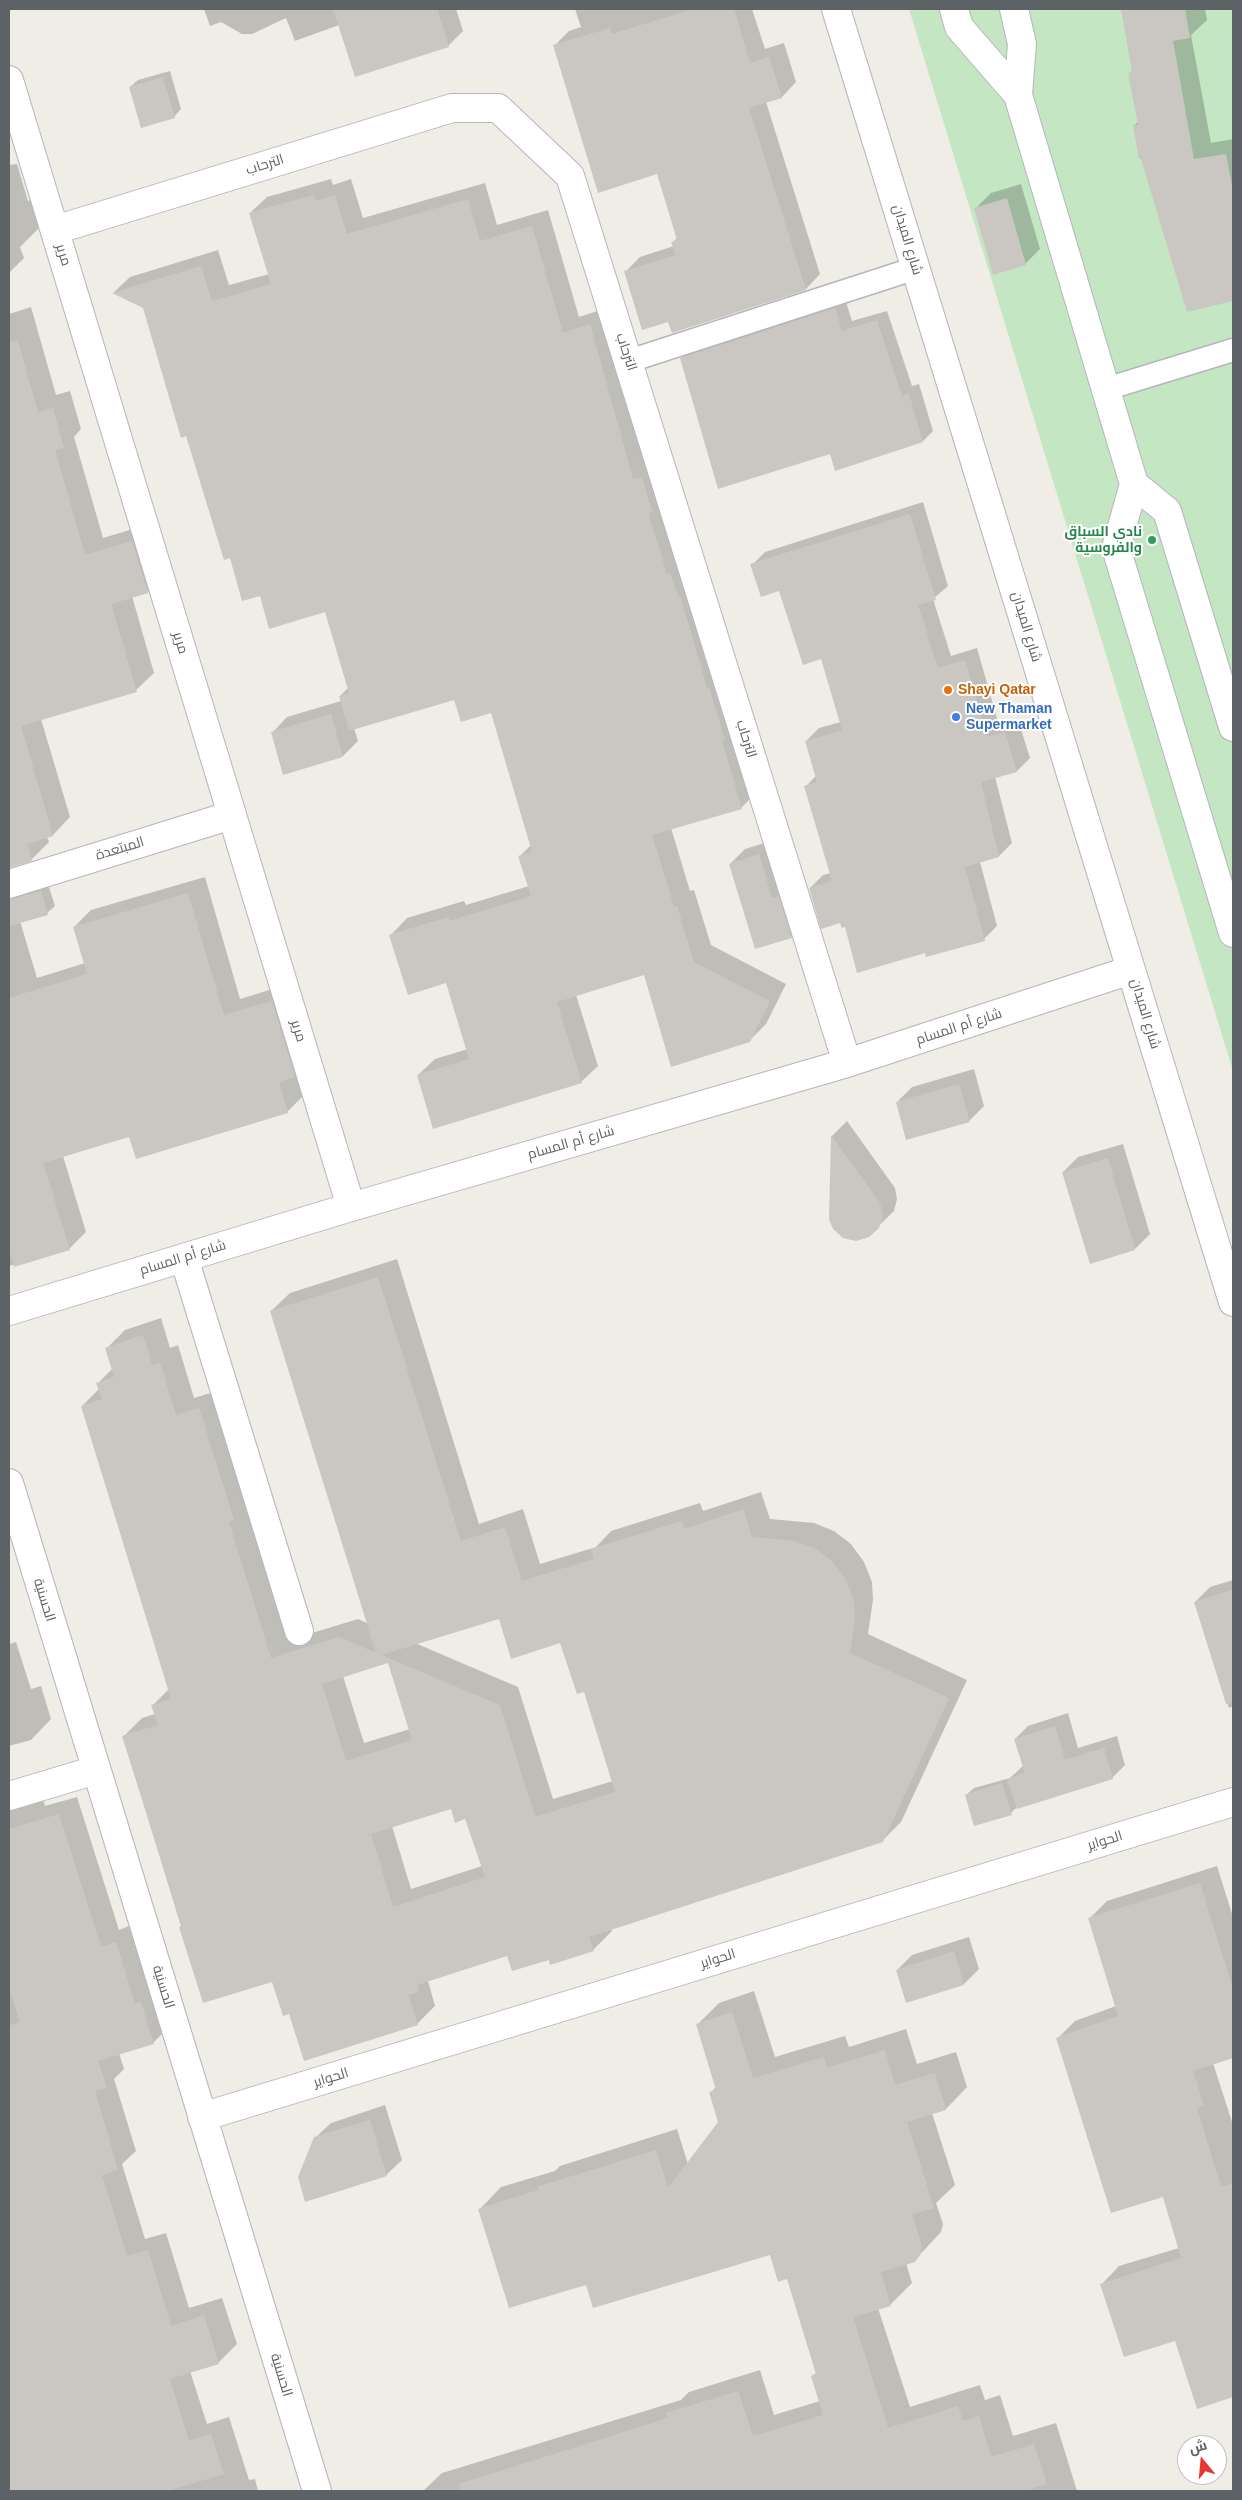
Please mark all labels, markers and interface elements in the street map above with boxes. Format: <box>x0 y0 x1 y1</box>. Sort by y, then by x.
street label: الترحاب <box>244 151 286 179</box>
street label: شارع الميدان <box>888 203 926 277</box>
street label: مرير <box>52 242 74 268</box>
street label: الترحاب <box>612 331 640 373</box>
place label: نادي السباق والفروسية <box>1064 524 1142 556</box>
marker: نادي السباق والفروسية <box>1146 534 1158 546</box>
street label: شارع الميدان <box>1007 590 1045 664</box>
street label: مرير <box>169 630 191 656</box>
place label: Shayi Qatar <box>958 682 1036 698</box>
marker: Shayi Qatar <box>942 684 954 696</box>
place label: New Thaman Supermarket <box>966 701 1052 734</box>
marker: New Thaman Supermarket <box>950 711 962 723</box>
street label: الترحاب <box>732 718 760 760</box>
street label: المبتعدة <box>94 834 146 864</box>
street label: شارع الميدان <box>1126 977 1164 1051</box>
street label: شارع أم المسام <box>914 1005 1004 1049</box>
street label: مرير <box>287 1018 309 1044</box>
street label: شارع أم المسام <box>526 1123 616 1163</box>
street label: شارع أم المسام <box>138 1237 228 1279</box>
street label: الحسنية <box>29 1576 59 1624</box>
street label: الحواير <box>1085 1828 1125 1854</box>
street label: الحواير <box>698 1946 738 1972</box>
street label: الحسنية <box>148 1963 178 2011</box>
street label: الحواير <box>311 2065 351 2091</box>
street label: الحسنية <box>266 2351 296 2399</box>
north arrow <box>1177 2435 1227 2485</box>
text: ش <box>1187 2436 1209 2457</box>

